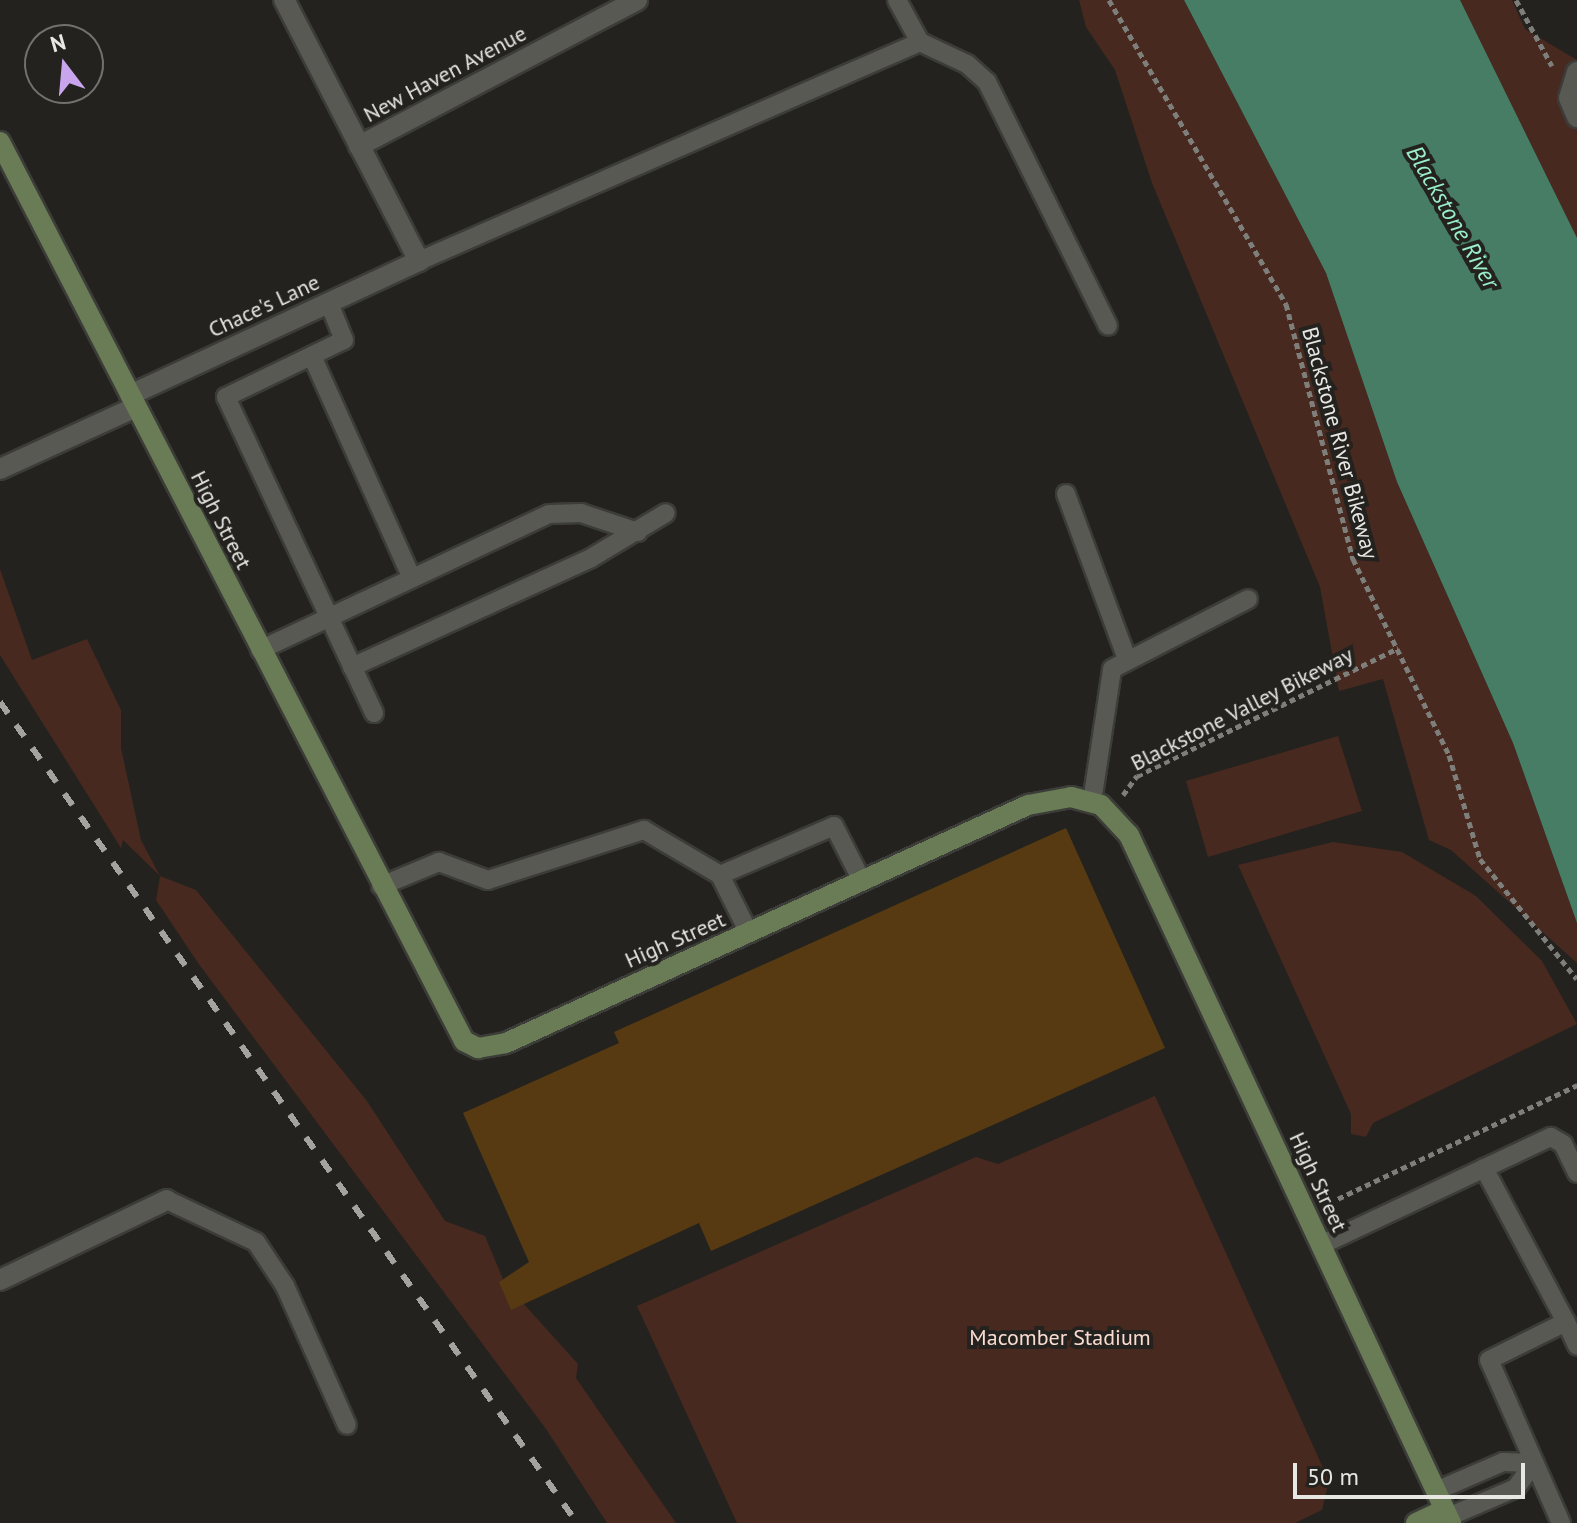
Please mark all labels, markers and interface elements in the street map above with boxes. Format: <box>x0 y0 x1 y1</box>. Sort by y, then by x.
street label: New Haven Avenue <box>359 20 531 128</box>
north arrow <box>24 24 104 104</box>
text: N <box>47 27 69 58</box>
water label: Blackstone River <box>1400 140 1506 294</box>
street label: Chace's Lane <box>204 269 324 343</box>
street label: Blackstone River Bikeway <box>1296 324 1384 562</box>
street label: High Street <box>185 467 257 573</box>
street label: Blackstone Valley Bikeway <box>1126 641 1358 777</box>
street label: High Street <box>621 906 729 974</box>
street label: High Street <box>1284 1128 1352 1236</box>
park label: Macomber Stadium <box>969 1325 1151 1351</box>
scale bar <box>1297 1447 1529 1497</box>
text: 50 m <box>1307 1461 1359 1492</box>

